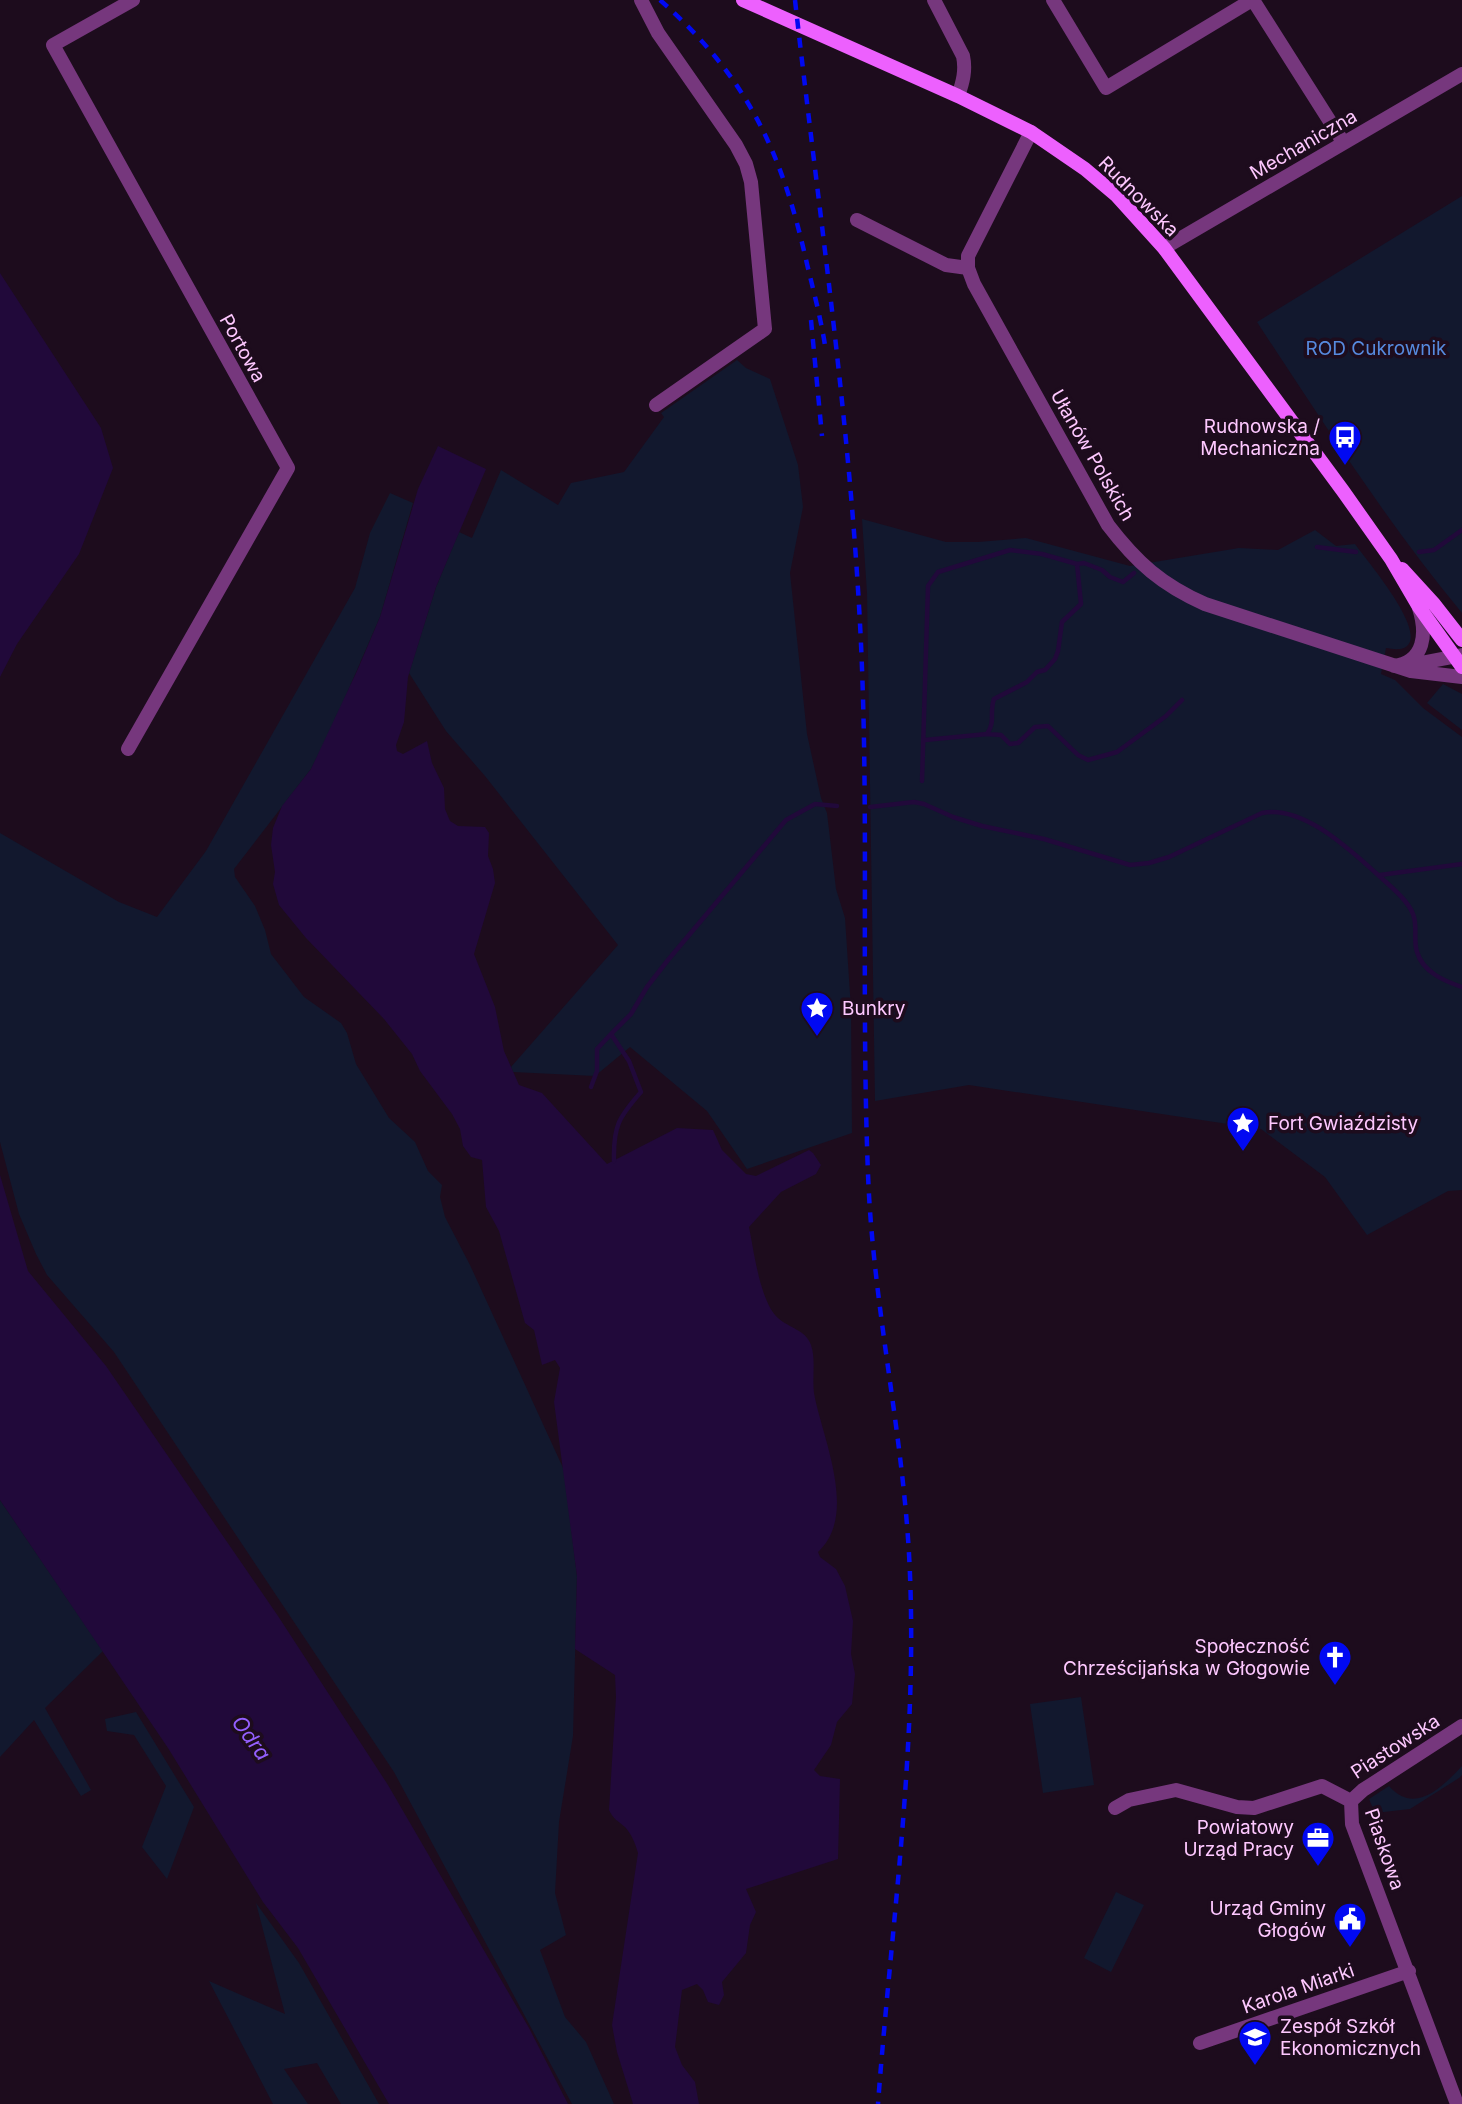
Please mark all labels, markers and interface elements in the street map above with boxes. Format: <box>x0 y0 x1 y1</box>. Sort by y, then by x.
street label: Mechaniczna <box>1246 105 1361 184</box>
street label: Rudnowska <box>1094 151 1184 241</box>
street label: Portowa <box>215 310 271 386</box>
park label: ROD Cukrownik <box>1305 337 1447 360</box>
street label: Ułanów Polskich <box>1046 386 1139 525</box>
place label: Rudnowska / Mechaniczna <box>1200 415 1320 460</box>
bus stop icon: Rudnowska / Mechaniczna <box>1326 418 1364 467</box>
place icon: Bunkry <box>798 989 836 1038</box>
place label: Bunkry <box>842 997 906 1020</box>
place icon: Fort Gwiaździsty <box>1224 1104 1262 1153</box>
place label: Fort Gwiaździsty <box>1268 1112 1418 1135</box>
place label: Społeczność Chrześcijańska w Głogowie <box>1063 1635 1310 1680</box>
church icon: Społeczność Chrześcijańska w Głogowie <box>1316 1638 1354 1687</box>
street label: Piastowska <box>1347 1709 1444 1784</box>
water label: Odra <box>227 1710 276 1765</box>
street label: Piaskowa <box>1360 1805 1409 1893</box>
place label: Powiatowy Urząd Pracy <box>1183 1816 1294 1861</box>
office icon: Powiatowy Urząd Pracy <box>1299 1819 1337 1868</box>
place label: Urząd Gminy Głogów <box>1210 1897 1326 1942</box>
public building icon: Urząd Gminy Głogów <box>1331 1900 1369 1949</box>
street label: Karola Miarki <box>1239 1959 1357 2018</box>
place label: Zespół Szkół Ekonomicznych <box>1280 2015 1421 2060</box>
school or university icon: Zespół Szkół Ekonomicznych <box>1236 2018 1274 2067</box>

